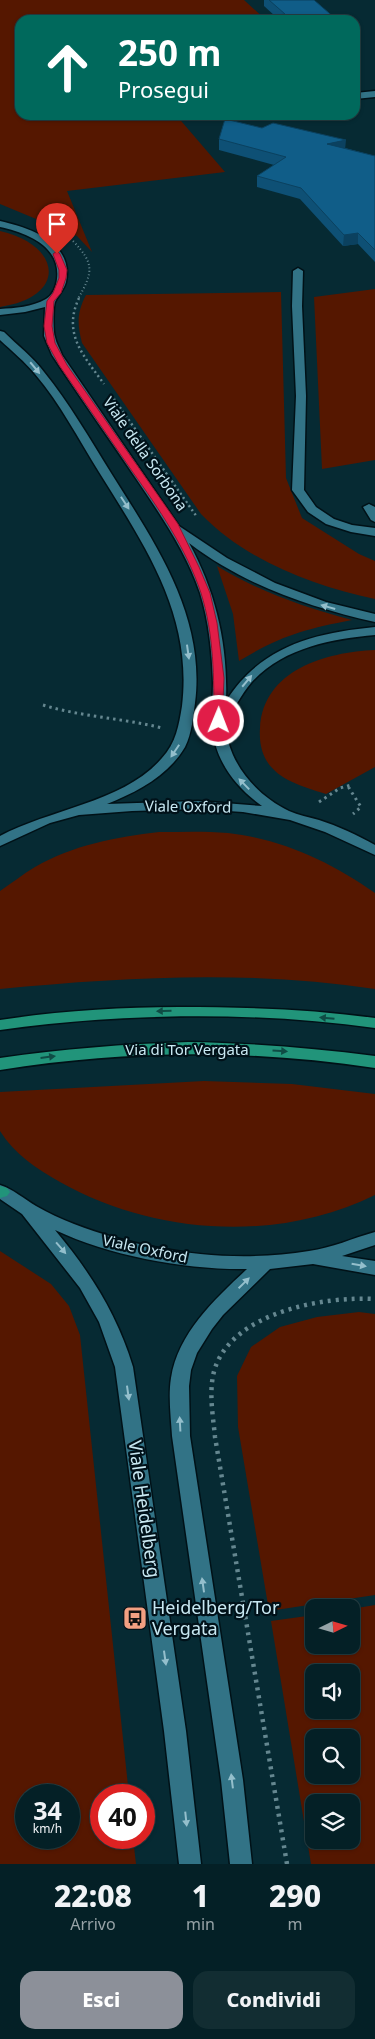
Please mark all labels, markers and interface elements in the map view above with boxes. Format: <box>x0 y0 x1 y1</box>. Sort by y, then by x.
text: 250 m <box>118 29 221 76</box>
icon: ahead <box>35 35 100 100</box>
text: Prosegui <box>118 74 209 104</box>
pin <box>36 203 78 254</box>
icon: arrive <box>43 210 71 238</box>
one-way arrow <box>29 362 40 374</box>
street label: Viale della Sorbona <box>99 393 193 514</box>
one-way arrow <box>120 496 130 510</box>
one-way arrow <box>320 602 335 610</box>
one-way arrow <box>184 644 192 660</box>
one-way arrow <box>242 675 253 688</box>
position arrow <box>192 694 244 746</box>
one-way arrow <box>170 744 179 757</box>
one-way arrow <box>238 778 250 790</box>
street label: Viale Oxford <box>145 795 231 817</box>
one-way arrow <box>156 1007 172 1015</box>
one-way arrow <box>318 1013 334 1021</box>
street label: Via di Tor Vergata <box>125 1039 249 1059</box>
one-way arrow <box>273 1048 289 1056</box>
one-way arrow <box>41 1053 57 1061</box>
street label: Viale Oxford <box>101 1229 190 1267</box>
one-way arrow <box>55 1242 66 1255</box>
one-way arrow <box>352 1262 368 1270</box>
one-way arrow <box>238 1278 250 1290</box>
one-way arrow <box>124 1385 132 1401</box>
one-way arrow <box>176 1416 184 1432</box>
street label: Viale Heidelberg <box>123 1439 167 1579</box>
one-way arrow <box>199 1577 207 1593</box>
place label: Heidelberg/Tor Vergata <box>152 1595 280 1640</box>
north arrow <box>305 1599 360 1654</box>
map controls <box>305 1599 360 1849</box>
bus stop icon: Heidelberg/Tor Vergata <box>122 1605 148 1631</box>
one-way arrow <box>161 1650 169 1666</box>
button: sound <box>305 1664 360 1719</box>
button: search <box>305 1729 360 1784</box>
one-way arrow <box>228 1772 236 1788</box>
speed limit sign: 40 <box>90 1784 155 1849</box>
text: 34 <box>33 1793 62 1827</box>
button: layers <box>305 1794 360 1849</box>
one-way arrow <box>182 1811 190 1827</box>
text: km/h <box>33 1820 62 1837</box>
text: 22:08 <box>54 1875 132 1916</box>
text: 1 <box>192 1875 209 1916</box>
text: 290 <box>269 1875 321 1916</box>
text: Arrivo <box>70 1913 116 1935</box>
text: min <box>186 1913 215 1935</box>
text: m <box>287 1913 302 1935</box>
button: Esci <box>20 1971 183 2029</box>
button: Condividi <box>193 1971 355 2029</box>

